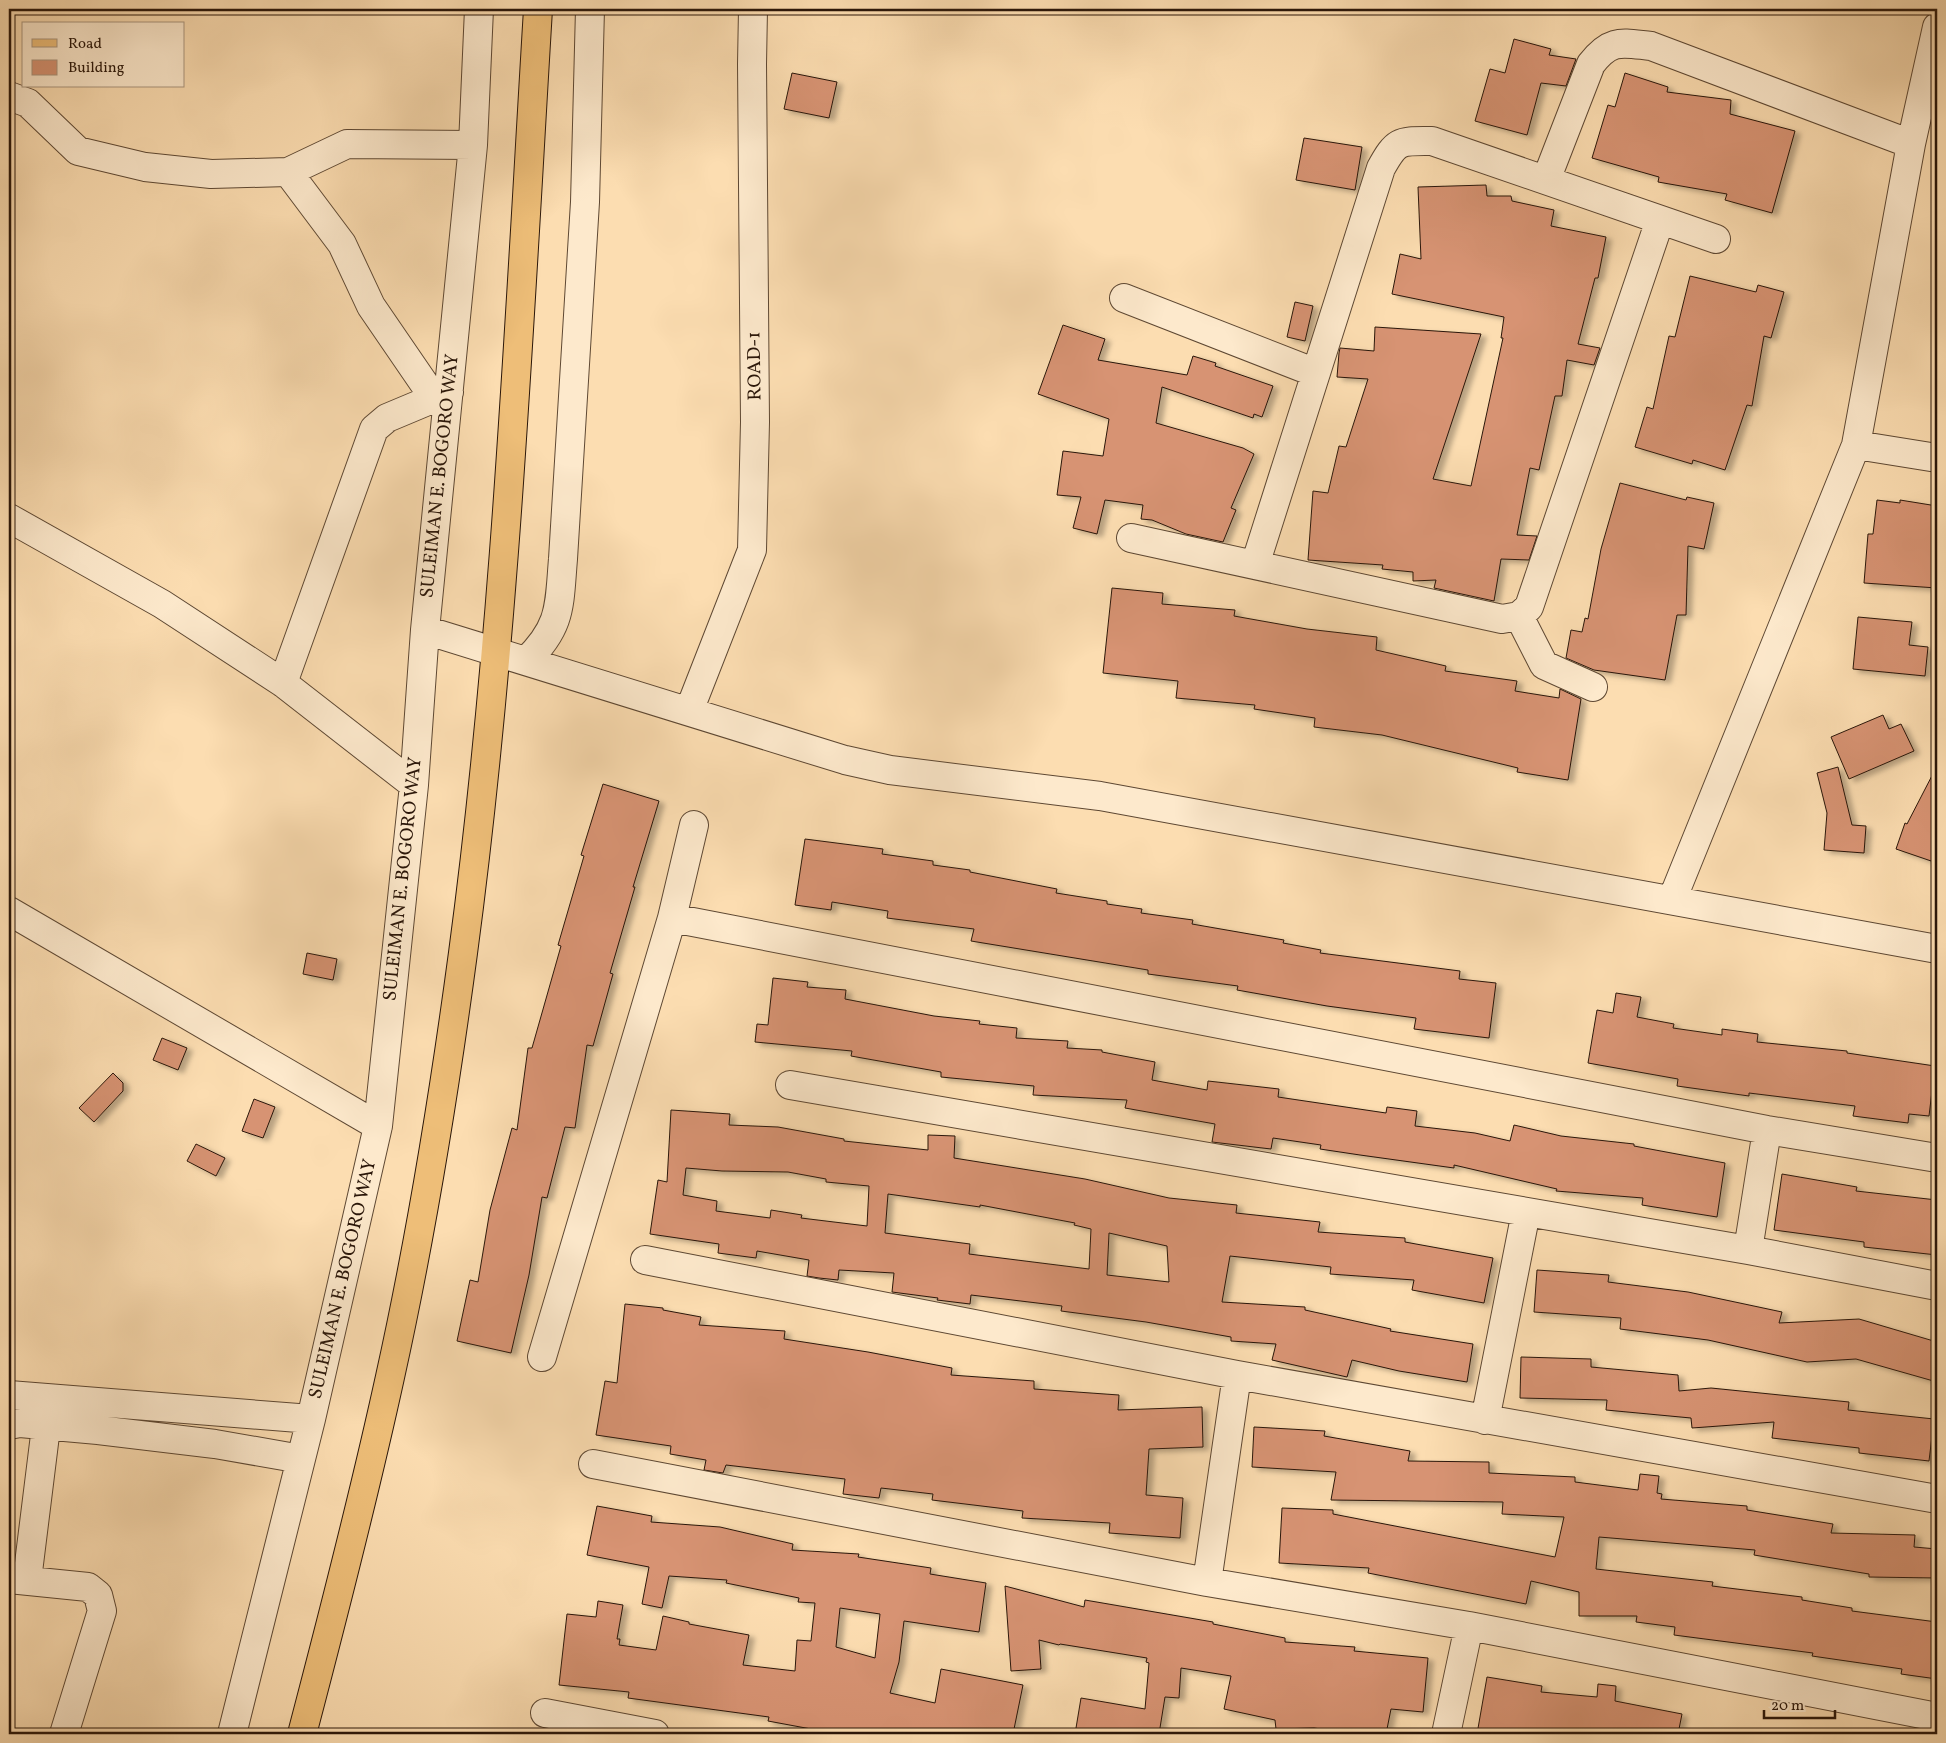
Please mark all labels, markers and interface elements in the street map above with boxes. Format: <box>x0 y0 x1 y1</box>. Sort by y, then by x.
legend <box>22 22 185 88</box>
text: Road <box>68 34 102 55</box>
text: Building <box>68 58 125 79</box>
street label: ROAD-1 <box>741 331 769 401</box>
street label: SULEIMAN E. BOGORO WAY <box>414 353 466 599</box>
street label: SULEIMAN E. BOGORO WAY <box>377 756 429 1002</box>
street label: SULEIMAN E. BOGORO WAY <box>303 1157 383 1401</box>
scale bar <box>1764 1688 1835 1720</box>
text: 20 m <box>1771 1696 1804 1717</box>

